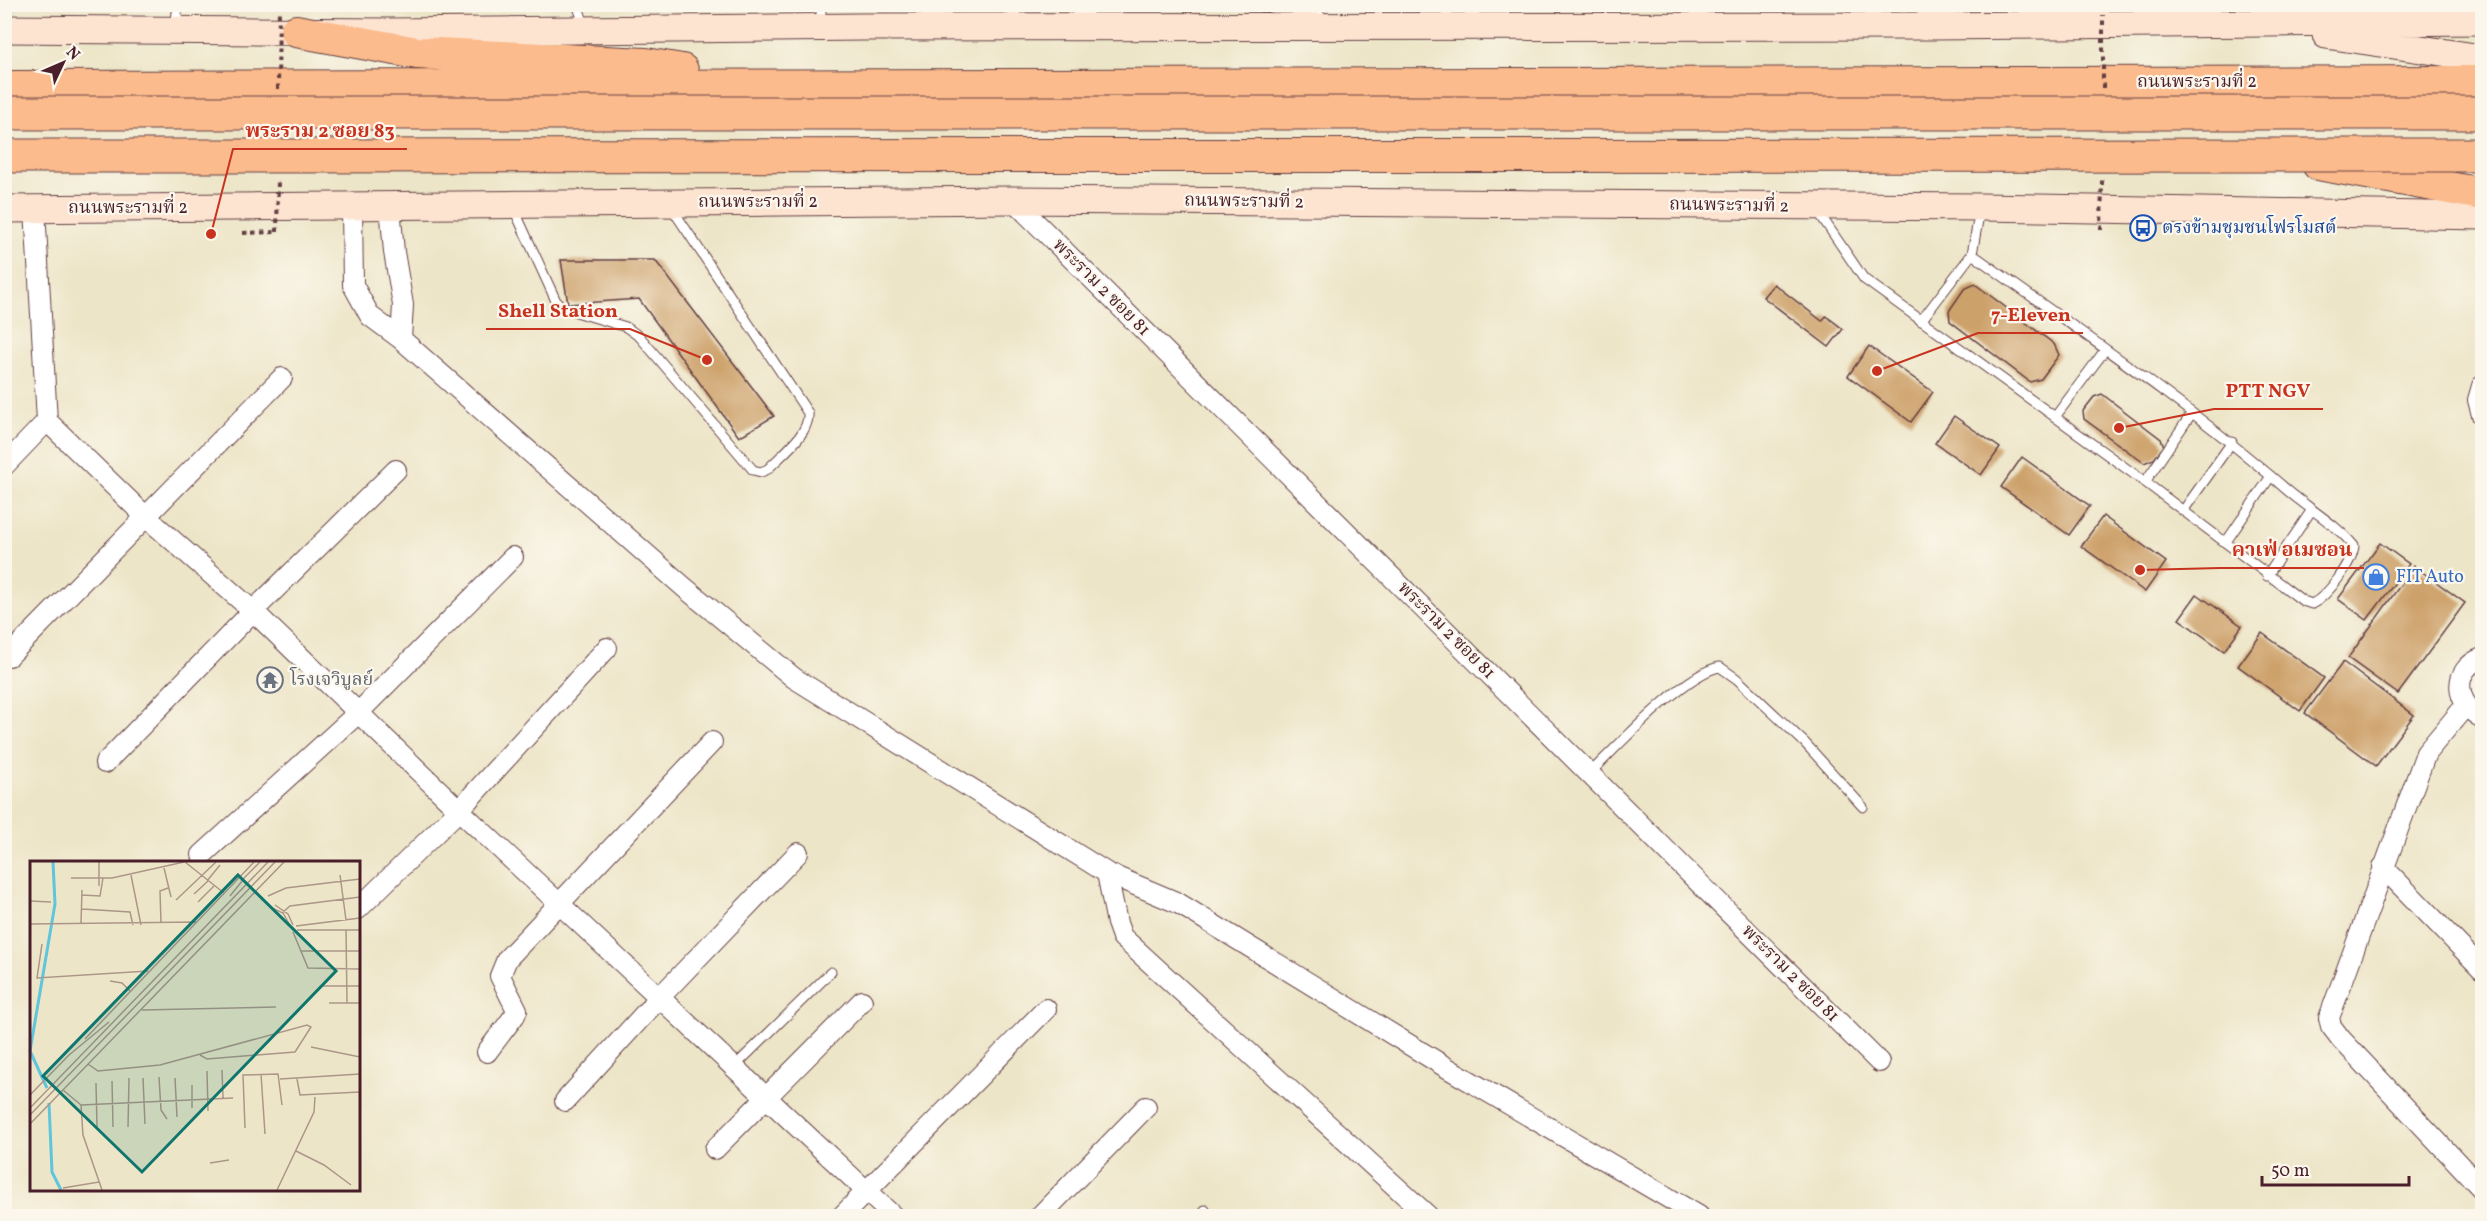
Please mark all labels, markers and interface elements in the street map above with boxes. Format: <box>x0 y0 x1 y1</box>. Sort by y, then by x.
north arrow <box>33 33 93 93</box>
text: N <box>60 42 85 66</box>
street label: ถนนพระรามที่ 2 <box>2137 67 2257 95</box>
callout: พระราม 2 ซอย 83 <box>233 111 407 149</box>
text: พระราม 2 ซอย 83 <box>245 118 395 146</box>
street label: ถนนพระรามที่ 2 <box>1184 185 1304 216</box>
street label: ถนนพระรามที่ 2 <box>698 187 818 215</box>
street label: ถนนพระรามที่ 2 <box>1669 189 1789 220</box>
street label: ถนนพระรามที่ 2 <box>68 193 188 221</box>
bus stop icon: ตรงข้ามชุมชนโฟรโมสต์ <box>2128 213 2158 243</box>
place label: ตรงข้ามชุมชนโฟรโมสต์ <box>2162 214 2337 241</box>
street label: พระราม 2 ซอย 81 <box>1047 234 1155 342</box>
callout: Shell Station <box>486 291 630 329</box>
callout: 7-Eleven <box>1978 295 2083 333</box>
text: Shell Station <box>498 298 618 326</box>
text: 7-Eleven <box>1991 302 2071 330</box>
callout: PTT NGV <box>2214 371 2323 409</box>
text: PTT NGV <box>2226 378 2311 406</box>
callout: คาเฟ่ อเมซอน <box>2220 530 2364 568</box>
text: คาเฟ่ อเมซอน <box>2232 537 2352 565</box>
shop icon: FIT Auto <box>2361 562 2391 592</box>
place label: FIT Auto <box>2396 565 2464 590</box>
street label: พระราม 2 ซอย 81 <box>1392 577 1500 685</box>
temple icon: โรงเจวิบูลย์ <box>255 665 285 695</box>
place label: โรงเจวิบูลย์ <box>289 666 373 693</box>
inset map <box>30 861 360 1191</box>
street label: พระราม 2 ซอย 81 <box>1736 920 1844 1028</box>
scale bar <box>2262 1149 2409 1187</box>
text: 50 m <box>2271 1159 2310 1184</box>

